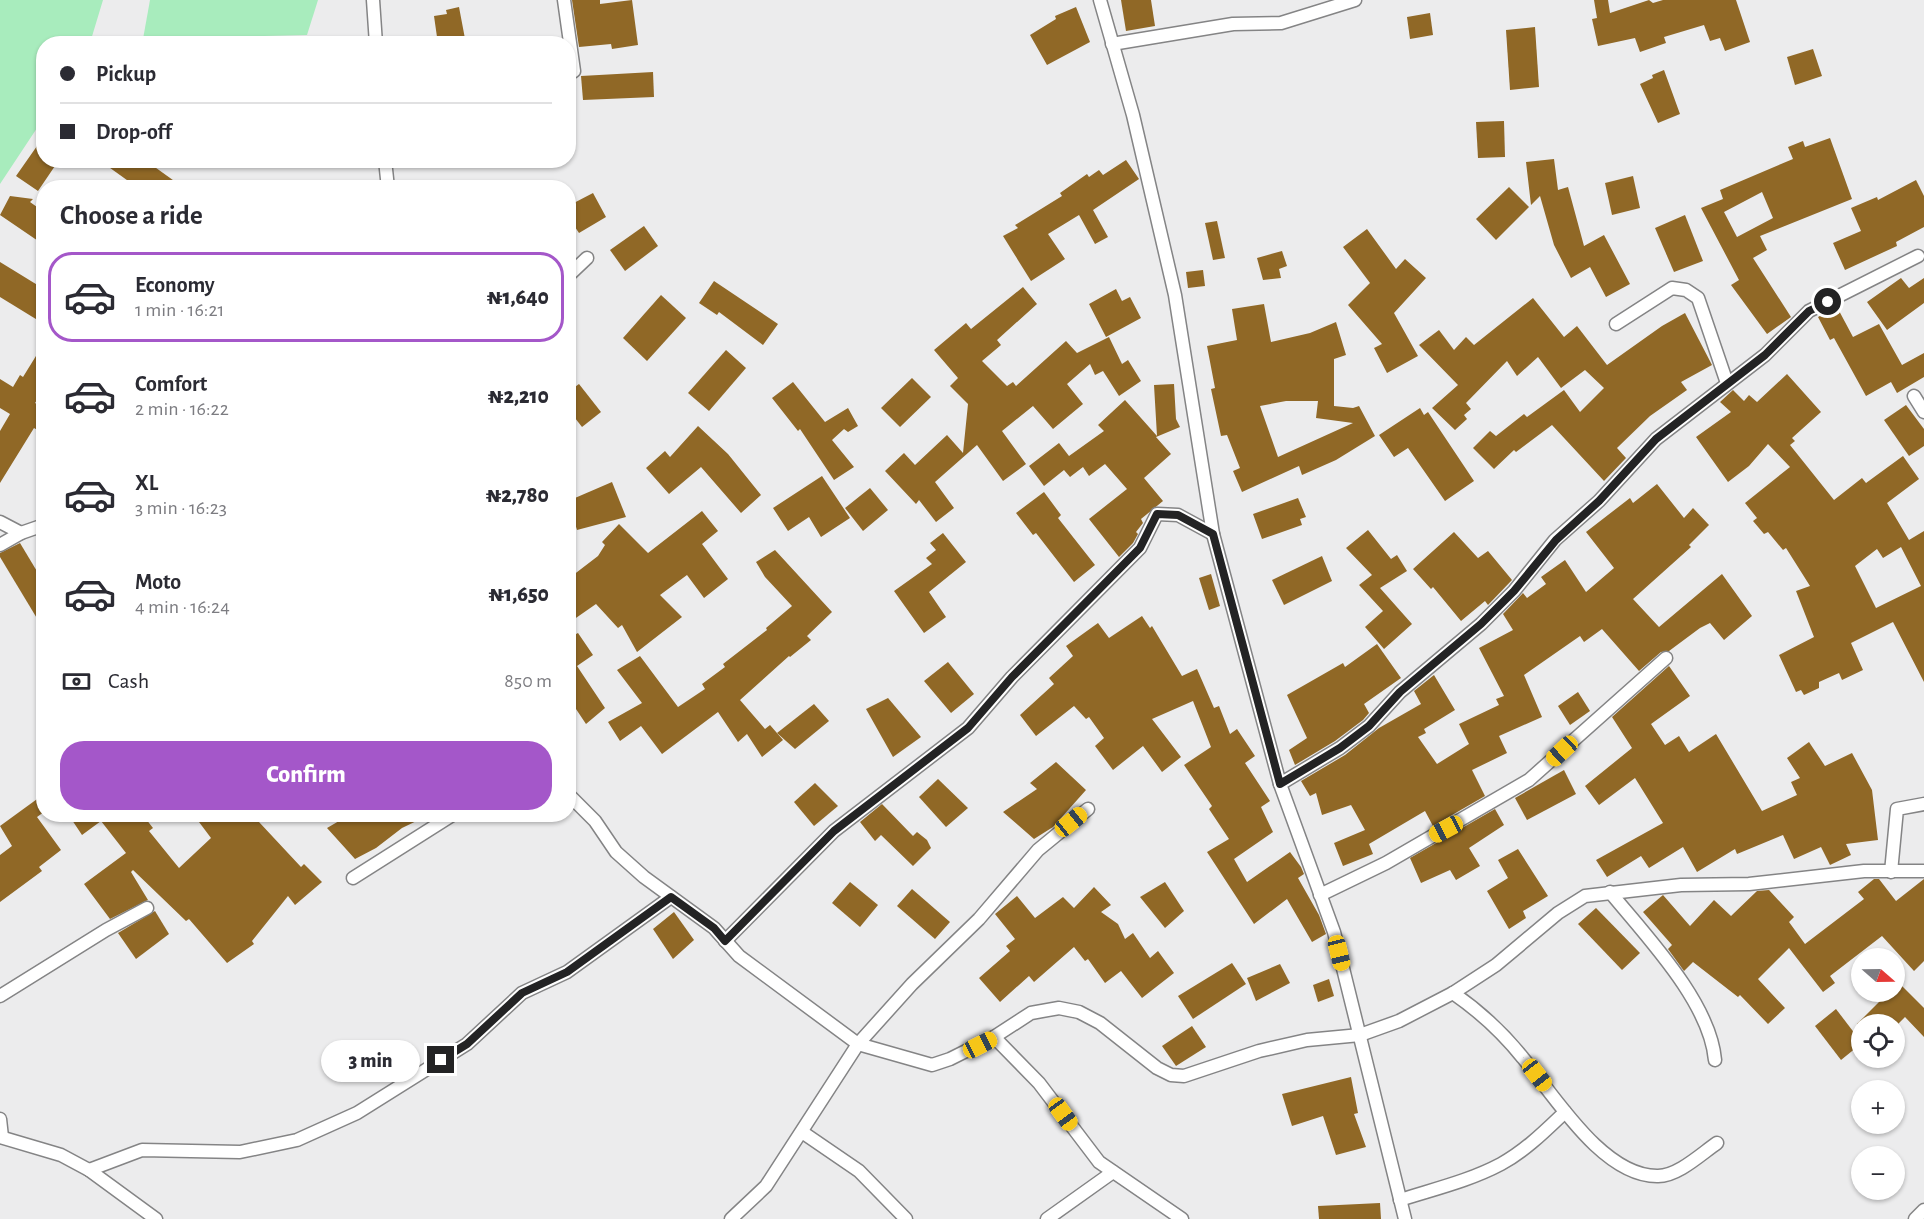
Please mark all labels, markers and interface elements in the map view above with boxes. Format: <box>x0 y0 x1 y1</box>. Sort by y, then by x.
text: Pickup <box>96 63 156 85</box>
text: Drop-off <box>96 121 172 143</box>
text: Choose a ride <box>60 202 203 229</box>
icon: car <box>63 270 117 324</box>
text: Economy <box>135 274 215 296</box>
text: ₦1,640 <box>487 286 549 308</box>
route start <box>1814 288 1841 315</box>
text: 1 min · 16:21 <box>135 300 224 320</box>
icon: car <box>63 369 117 423</box>
text: Comfort <box>135 373 207 395</box>
text: ₦2,210 <box>488 385 549 407</box>
text: 2 min · 16:22 <box>135 399 229 419</box>
icon: car <box>63 468 117 522</box>
text: XL <box>135 472 158 494</box>
text: ₦2,780 <box>486 484 549 506</box>
text: 3 min · 16:23 <box>135 498 227 518</box>
icon: car <box>63 567 117 621</box>
text: Moto <box>135 571 181 593</box>
text: ₦1,650 <box>488 583 549 605</box>
text: 4 min · 16:24 <box>135 597 230 617</box>
icon: cash <box>60 665 93 698</box>
text: Cash <box>108 670 149 692</box>
text: 850 m <box>504 671 552 691</box>
car <box>1543 732 1581 770</box>
button: Confirm <box>60 741 552 810</box>
car <box>1051 804 1091 840</box>
car <box>1426 813 1466 845</box>
car <box>1326 933 1352 973</box>
north arrow <box>1851 948 1905 1002</box>
map controls <box>1851 948 1905 1200</box>
button: locate <box>1851 1014 1905 1068</box>
car <box>960 1029 1000 1061</box>
callout: 3 min <box>321 1039 420 1081</box>
route end <box>427 1046 454 1073</box>
text: 3 min <box>348 1051 393 1071</box>
car <box>1519 1055 1555 1095</box>
button: + <box>1851 1080 1905 1134</box>
car <box>1045 1094 1081 1134</box>
button: − <box>1851 1146 1905 1200</box>

